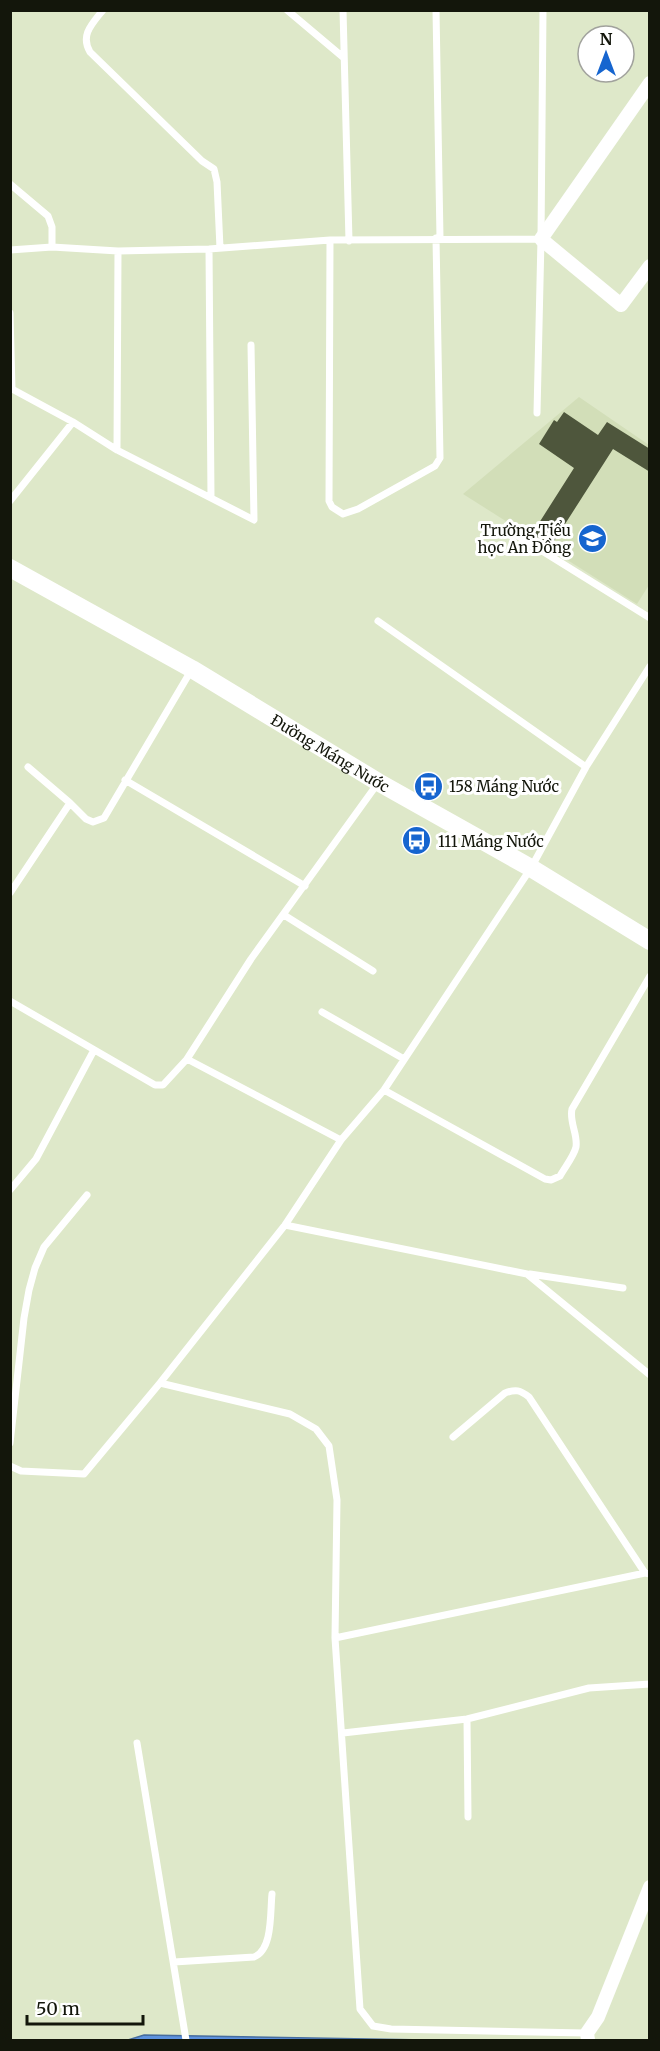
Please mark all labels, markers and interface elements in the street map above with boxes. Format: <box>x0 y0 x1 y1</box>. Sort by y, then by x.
north arrow <box>576 24 636 84</box>
text: N <box>600 29 613 49</box>
place label: Trường Tiểu học An Đồng <box>478 520 571 557</box>
school or university icon: Trường Tiểu học An Đồng <box>576 523 608 555</box>
street label: Đường Máng Nước <box>268 710 393 796</box>
bus stop icon: 158 Máng Nước <box>412 770 444 802</box>
place label: 158 Máng Nước <box>449 777 560 796</box>
bus stop icon: 111 Máng Nước <box>401 825 433 857</box>
place label: 111 Máng Nước <box>438 832 544 851</box>
scale bar <box>27 1988 142 2026</box>
text: 50 m <box>36 1997 80 2020</box>

